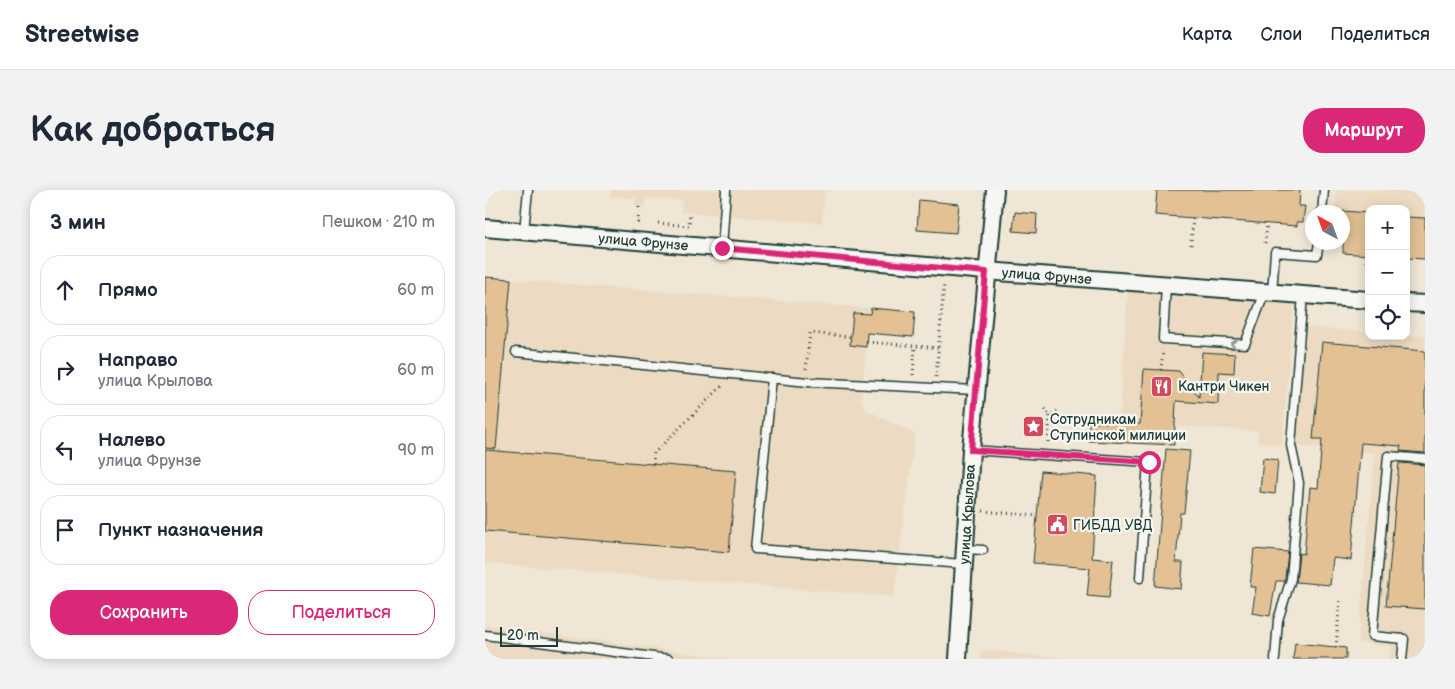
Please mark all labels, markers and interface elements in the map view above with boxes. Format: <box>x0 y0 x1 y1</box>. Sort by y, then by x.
text: Streetwise <box>25 20 139 49</box>
text: Карта <box>1182 24 1232 45</box>
text: Слои <box>1260 24 1302 45</box>
text: Поделиться <box>1330 24 1430 45</box>
button: Маршрут <box>1303 108 1425 153</box>
text: Как добраться <box>30 109 276 152</box>
north arrow <box>1305 205 1350 250</box>
map controls <box>1365 205 1410 340</box>
button: + <box>1365 205 1410 250</box>
text: 3 мин <box>50 210 106 235</box>
text: Пешком · 210 m <box>322 213 435 232</box>
street label: улица Фрунзе <box>598 230 689 254</box>
route end <box>711 237 734 260</box>
button: − <box>1365 250 1410 295</box>
street label: улица Фрунзе <box>1001 264 1093 288</box>
icon: ahead <box>51 276 79 304</box>
text: Прямо <box>98 279 158 302</box>
text: 60 m <box>397 281 434 300</box>
button: locate <box>1365 295 1410 340</box>
one-way arrow <box>1230 338 1238 349</box>
text: Направо <box>98 349 178 372</box>
icon: right <box>51 356 79 384</box>
text: 60 m <box>397 361 434 380</box>
text: улица Крылова <box>98 372 213 391</box>
restaurant icon: Кантри Чикен <box>1150 374 1174 398</box>
place label: Кантри Чикен <box>1178 378 1270 395</box>
place label: Сотрудникам Ступинской милиции <box>1050 411 1186 444</box>
place icon: Сотрудникам Ступинской милиции <box>1022 415 1046 439</box>
text: Налево <box>98 429 165 452</box>
icon: left <box>51 436 79 464</box>
text: 90 m <box>398 441 434 460</box>
route start <box>1138 451 1161 474</box>
text: улица Фрунзе <box>98 452 201 471</box>
street label: улица Крылова <box>956 463 979 565</box>
public building icon: ГИБДД УВД <box>1045 513 1069 537</box>
icon: arrive <box>51 516 79 544</box>
place label: ГИБДД УВД <box>1073 517 1152 534</box>
text: Пункт назначения <box>98 519 263 542</box>
button: Сохранить <box>50 590 238 635</box>
button: Поделиться <box>248 590 435 635</box>
scale bar <box>500 624 557 647</box>
text: 20 m <box>507 627 539 644</box>

